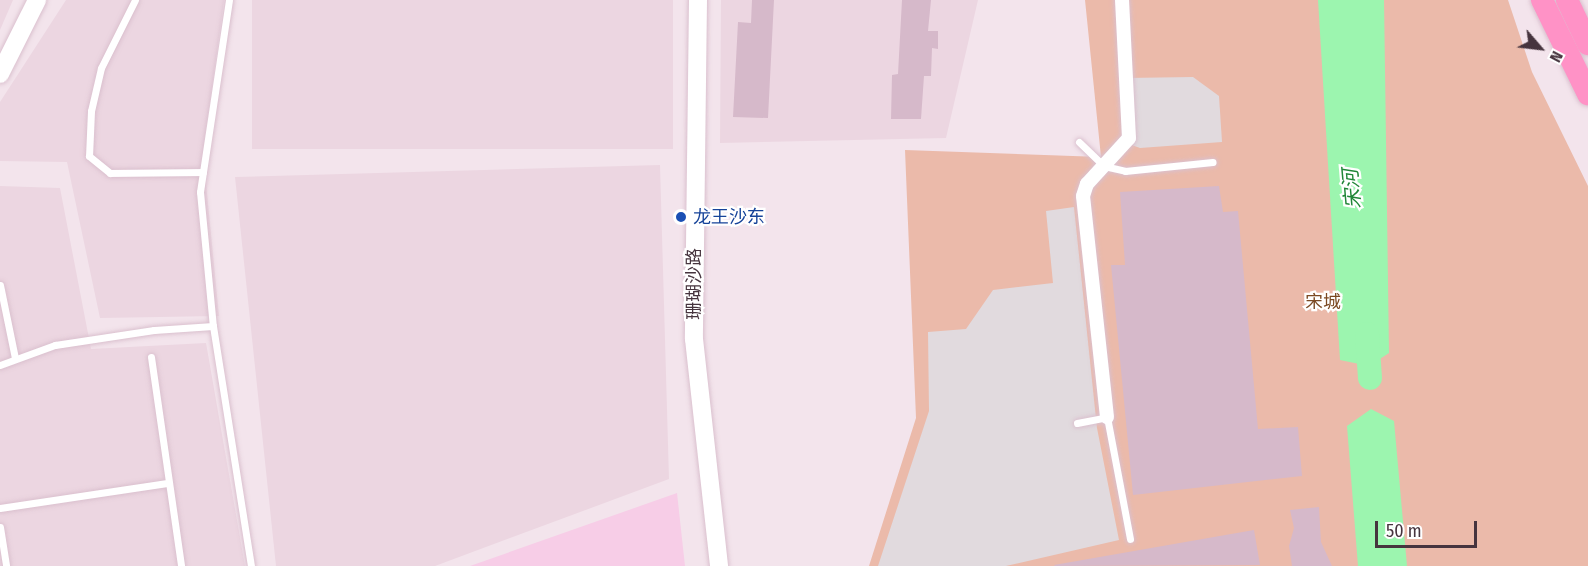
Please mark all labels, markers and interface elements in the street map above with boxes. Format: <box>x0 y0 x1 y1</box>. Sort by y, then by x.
north arrow <box>1510 18 1570 78</box>
text: N <box>1546 48 1567 65</box>
water label: 宋河 <box>1338 168 1366 210</box>
place label: 龙王沙东 <box>693 206 765 228</box>
marker: 龙王沙东 <box>674 210 688 224</box>
street label: 珊瑚沙路 <box>683 248 705 320</box>
park label: 宋城 <box>1305 291 1341 313</box>
scale bar <box>1378 509 1480 547</box>
text: 50 m <box>1386 520 1422 542</box>

